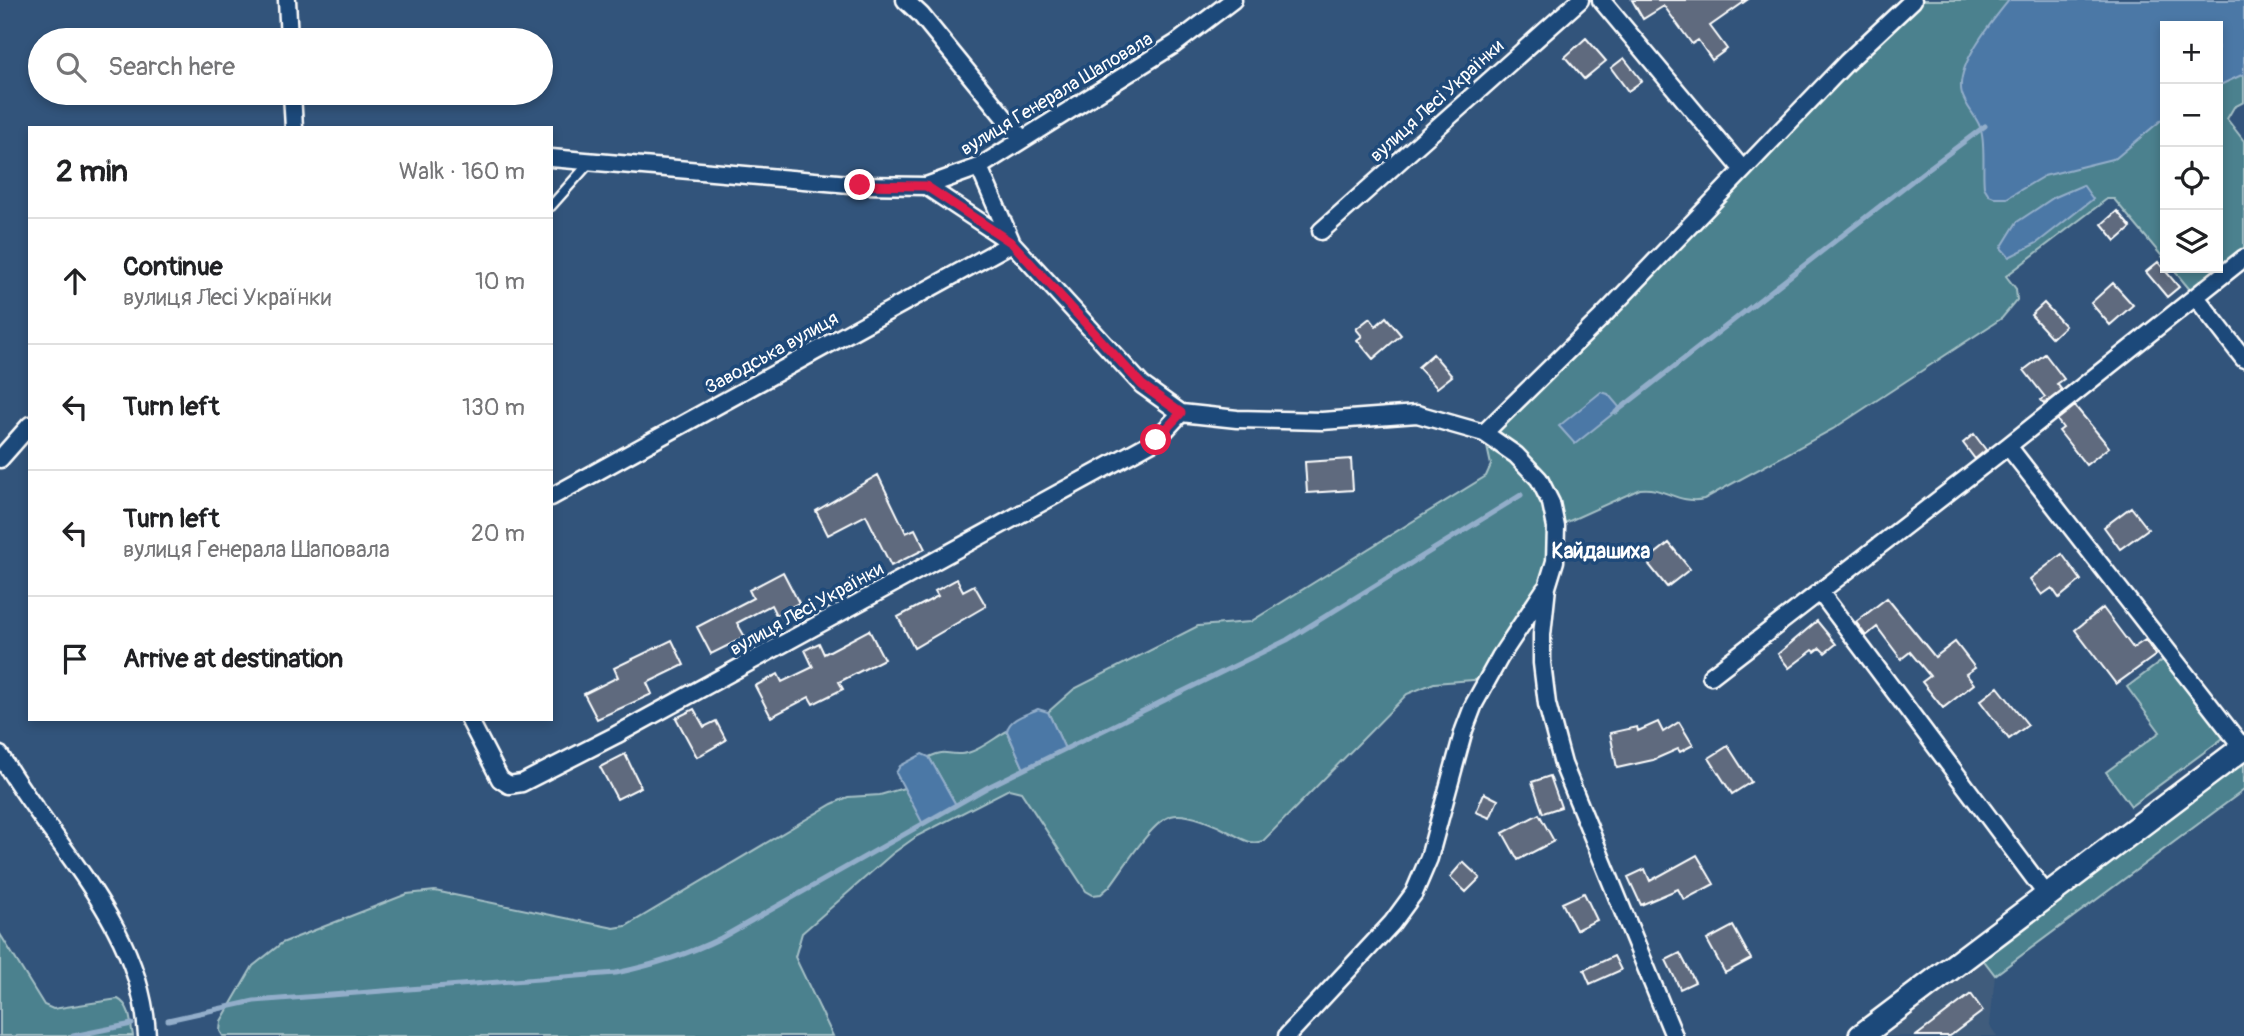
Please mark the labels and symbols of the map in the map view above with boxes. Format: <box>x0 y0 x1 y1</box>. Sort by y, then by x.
street label: вулиця Генерала Шаповала <box>956 27 1157 161</box>
street label: вулиця Лесі Українки <box>1365 34 1509 167</box>
route end <box>844 169 875 200</box>
street label: Заводська вулиця <box>700 306 843 400</box>
route start <box>1140 424 1171 455</box>
district label: Кайдашиха <box>1552 538 1651 565</box>
street label: вулиця Лесі Українки <box>725 556 888 661</box>

